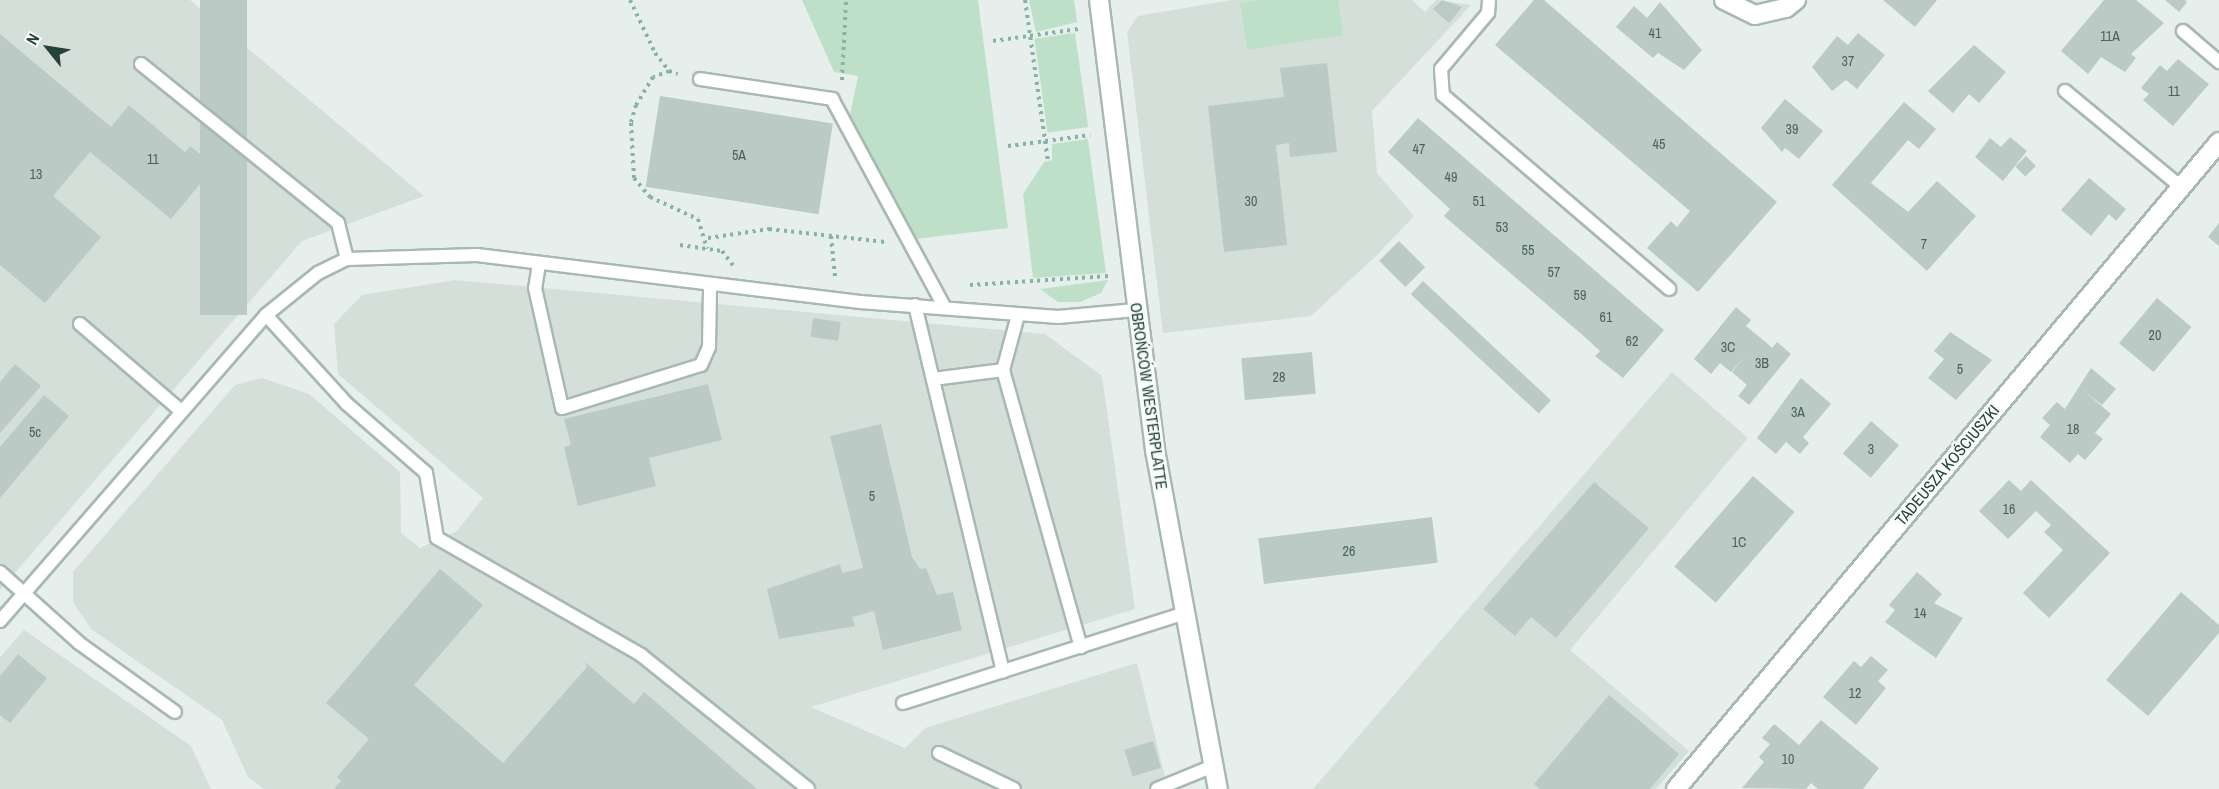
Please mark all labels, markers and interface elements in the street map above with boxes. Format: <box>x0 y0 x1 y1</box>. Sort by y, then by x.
north arrow <box>18 18 78 78</box>
house number: 41 <box>1649 25 1661 41</box>
house number: 11A <box>2100 28 2120 44</box>
text: N <box>21 29 44 49</box>
house number: 37 <box>1842 53 1854 69</box>
house number: 11 <box>2168 83 2180 99</box>
house number: 39 <box>1786 121 1798 137</box>
house number: 45 <box>1653 136 1665 152</box>
house number: 47 <box>1413 141 1425 157</box>
house number: 5A <box>732 147 746 163</box>
house number: 11 <box>147 151 159 167</box>
house number: 13 <box>30 166 42 182</box>
house number: 49 <box>1445 169 1457 185</box>
house number: 30 <box>1245 193 1257 209</box>
house number: 51 <box>1473 193 1485 209</box>
house number: 53 <box>1496 219 1508 235</box>
house number: 7 <box>1921 236 1927 252</box>
house number: 55 <box>1522 242 1534 258</box>
house number: 57 <box>1548 264 1560 280</box>
house number: 59 <box>1574 287 1586 303</box>
street label: OBROŃCÓW WESTERPLATTE <box>1126 301 1172 491</box>
house number: 61 <box>1600 309 1612 325</box>
house number: 20 <box>2149 327 2161 343</box>
house number: 62 <box>1626 333 1638 349</box>
house number: 3C <box>1721 339 1735 355</box>
house number: 3B <box>1755 355 1769 371</box>
house number: 5 <box>1957 361 1963 377</box>
house number: 28 <box>1273 369 1285 385</box>
street label: TADEUSZA KOŚCIUSZKI <box>1891 401 2003 529</box>
house number: 3A <box>1791 404 1805 420</box>
house number: 18 <box>2067 421 2079 437</box>
house number: 5c <box>29 424 41 440</box>
house number: 3 <box>1868 441 1874 457</box>
house number: 5 <box>869 488 875 504</box>
house number: 16 <box>2003 501 2015 517</box>
house number: 1C <box>1732 534 1746 550</box>
house number: 26 <box>1343 543 1355 559</box>
house number: 14 <box>1914 605 1926 621</box>
house number: 12 <box>1849 685 1861 701</box>
house number: 10 <box>1782 751 1794 767</box>

